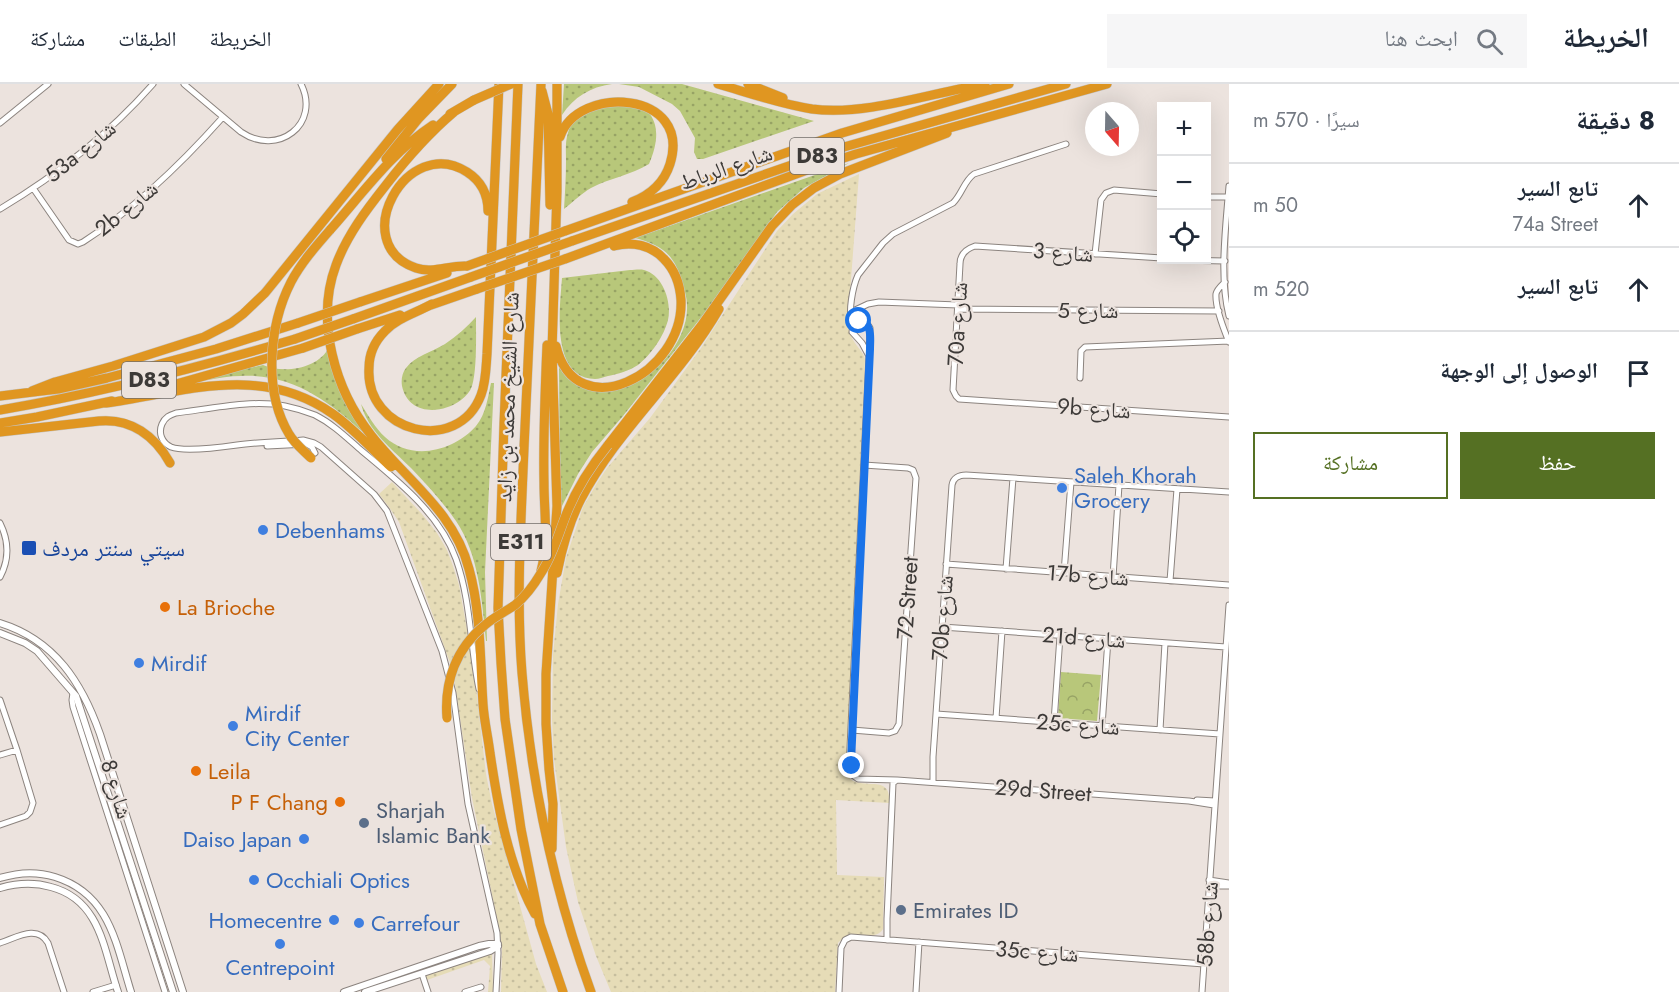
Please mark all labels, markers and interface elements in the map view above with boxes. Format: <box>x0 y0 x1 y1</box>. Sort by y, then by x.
search box <box>1107 14 1527 68</box>
text: الخريطة <box>1563 17 1649 58</box>
text: ابحث هنا <box>1384 22 1458 54</box>
text: مشاركة <box>30 24 85 54</box>
text: الطبقات <box>118 24 177 54</box>
text: الخريطة <box>210 24 271 54</box>
icon: search <box>1473 25 1506 58</box>
text: 8 دقيقة <box>1576 101 1655 139</box>
north arrow <box>1085 102 1139 156</box>
map controls <box>1157 102 1211 264</box>
button: + <box>1157 102 1211 156</box>
text: سيرًا · 570 m <box>1253 106 1360 135</box>
street label: 53a شارع <box>38 112 122 190</box>
street label: شارع الرباط <box>676 136 776 198</box>
road number: D83 <box>790 138 844 174</box>
button: − <box>1157 156 1211 210</box>
street label: 2b شارع <box>87 172 165 244</box>
text: تابع السير <box>1518 172 1598 204</box>
icon: ahead <box>1622 189 1655 222</box>
text: 50 m <box>1253 191 1298 220</box>
button: locate <box>1157 210 1211 264</box>
text: 74a Street <box>1513 210 1598 239</box>
street label: شارع 3 <box>1032 234 1094 270</box>
text: تابع السير <box>1518 270 1598 302</box>
icon: ahead <box>1622 273 1655 306</box>
text: 520 m <box>1253 275 1309 304</box>
street label: 70a شارع <box>939 281 975 367</box>
street label: شارع الشيخ محمد بن زايد <box>487 291 527 503</box>
street label: شارع 5 <box>1058 294 1118 326</box>
route start <box>845 307 871 333</box>
text: الوصول إلى الوجهة <box>1440 354 1598 386</box>
icon: arrive <box>1622 357 1655 390</box>
road number: D83 <box>122 362 176 398</box>
street label: 9b شارع <box>1056 389 1132 427</box>
button: مشاركة <box>1253 432 1448 499</box>
button: حفظ <box>1460 432 1655 499</box>
place label: Saleh Khorah Grocery <box>1074 459 1197 516</box>
marker: Saleh Khorah Grocery <box>1055 481 1069 495</box>
place label: Debenhams <box>275 514 385 546</box>
marker: Debenhams <box>256 523 270 537</box>
road number: E311 <box>491 524 551 560</box>
place label: سيتي سنتر مردف <box>42 532 185 566</box>
marker: سيتي سنتر مردف <box>20 539 38 557</box>
street label: 72 Street <box>888 555 926 641</box>
street label: 17b شارع <box>1046 556 1130 594</box>
street label: 70b شارع <box>923 574 961 662</box>
place label: La Brioche <box>177 591 275 623</box>
marker: La Brioche <box>158 600 172 614</box>
street label: 21d شارع <box>1041 618 1127 656</box>
place label: Mirdif <box>151 647 207 679</box>
marker: Mirdif <box>132 656 146 670</box>
place label: Mirdif City Center <box>245 697 350 754</box>
street label: 25c شارع <box>1035 705 1121 743</box>
marker: Mirdif City Center <box>226 719 240 733</box>
route end <box>838 752 864 778</box>
street label: شارع 8 <box>93 755 141 823</box>
place label: Leila <box>208 755 251 787</box>
marker: Leila <box>189 764 203 778</box>
street label: 29d Street <box>994 771 1093 809</box>
place label: P F Chang <box>230 786 328 818</box>
place label: Sharjah Islamic Bank <box>376 794 490 851</box>
marker: P F Chang <box>333 795 347 809</box>
marker: Sharjah Islamic Bank <box>357 816 371 830</box>
place label: Daiso Japan <box>183 823 292 855</box>
marker: Daiso Japan <box>297 832 311 846</box>
place label: Occhiali Optics <box>266 864 410 896</box>
marker: Occhiali Optics <box>247 873 261 887</box>
street label: 58b شارع <box>1188 880 1226 968</box>
place label: Emirates ID <box>913 894 1019 926</box>
marker: Emirates ID <box>894 903 908 917</box>
place label: Homecentre <box>209 904 322 936</box>
place label: Carrefour <box>371 907 461 939</box>
marker: Homecentre <box>327 913 341 927</box>
marker: Carrefour <box>352 916 366 930</box>
street label: 35c شارع <box>994 932 1080 970</box>
marker: Centrepoint <box>273 937 287 951</box>
place label: Centrepoint <box>226 951 335 983</box>

